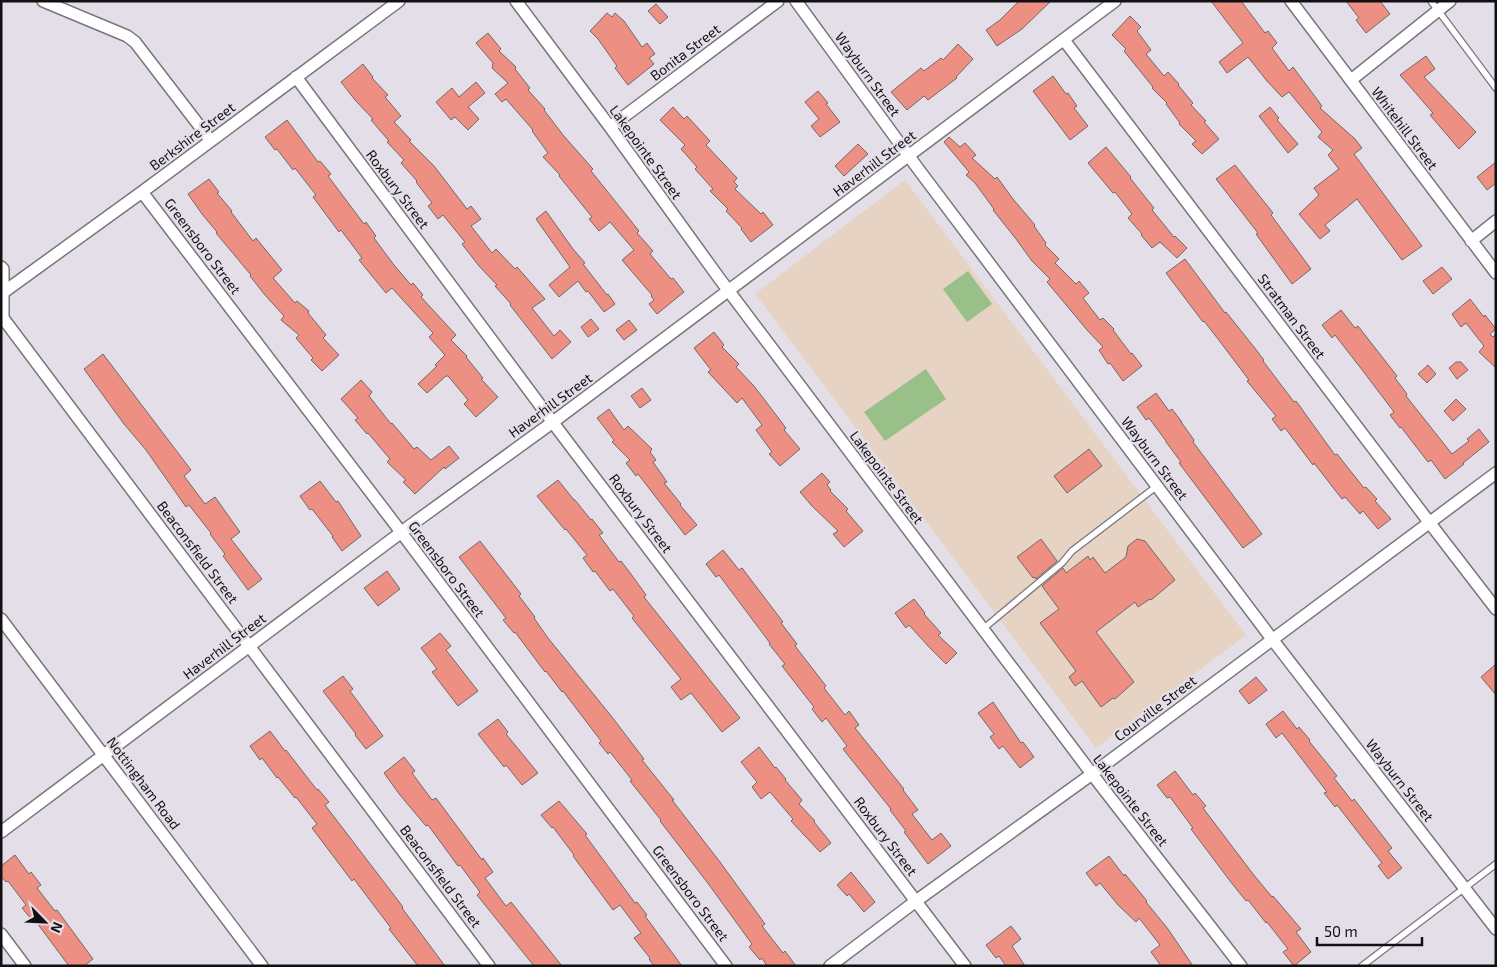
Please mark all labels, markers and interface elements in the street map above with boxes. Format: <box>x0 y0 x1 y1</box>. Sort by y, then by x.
street label: Bonita Street <box>647 20 723 84</box>
street label: Wayburn Street <box>832 29 904 119</box>
street label: Whitehill Street <box>1368 83 1442 173</box>
street label: Berkshire Street <box>146 98 238 174</box>
street label: Lakepointe Street <box>606 102 686 202</box>
street label: Haverhill Street <box>829 126 919 200</box>
street label: Roxbury Street <box>363 146 433 232</box>
street label: Greensboro Street <box>161 195 245 297</box>
street label: Stratman Street <box>1255 270 1329 362</box>
street label: Haverhill Street <box>505 369 595 441</box>
street label: Wayburn Street <box>1118 413 1192 503</box>
street label: Lakepointe Street <box>847 427 927 527</box>
street label: Roxbury Street <box>606 470 676 556</box>
street label: Beaconsfield Street <box>154 497 242 607</box>
street label: Greensboro Street <box>405 518 489 620</box>
street label: Haverhill Street <box>179 609 269 683</box>
street label: Courville Street <box>1111 672 1199 744</box>
street label: Nottingham Road <box>104 733 184 833</box>
street label: Wayburn Street <box>1363 735 1437 825</box>
street label: Lakepointe Street <box>1090 751 1172 849</box>
street label: Roxbury Street <box>851 793 921 879</box>
street label: Beaconsfield Street <box>397 821 485 931</box>
street label: Greensboro Street <box>649 842 733 944</box>
north arrow <box>20 897 70 947</box>
scale bar <box>1317 914 1422 946</box>
text: N <box>48 919 67 936</box>
text: 50 m <box>1324 922 1358 940</box>

